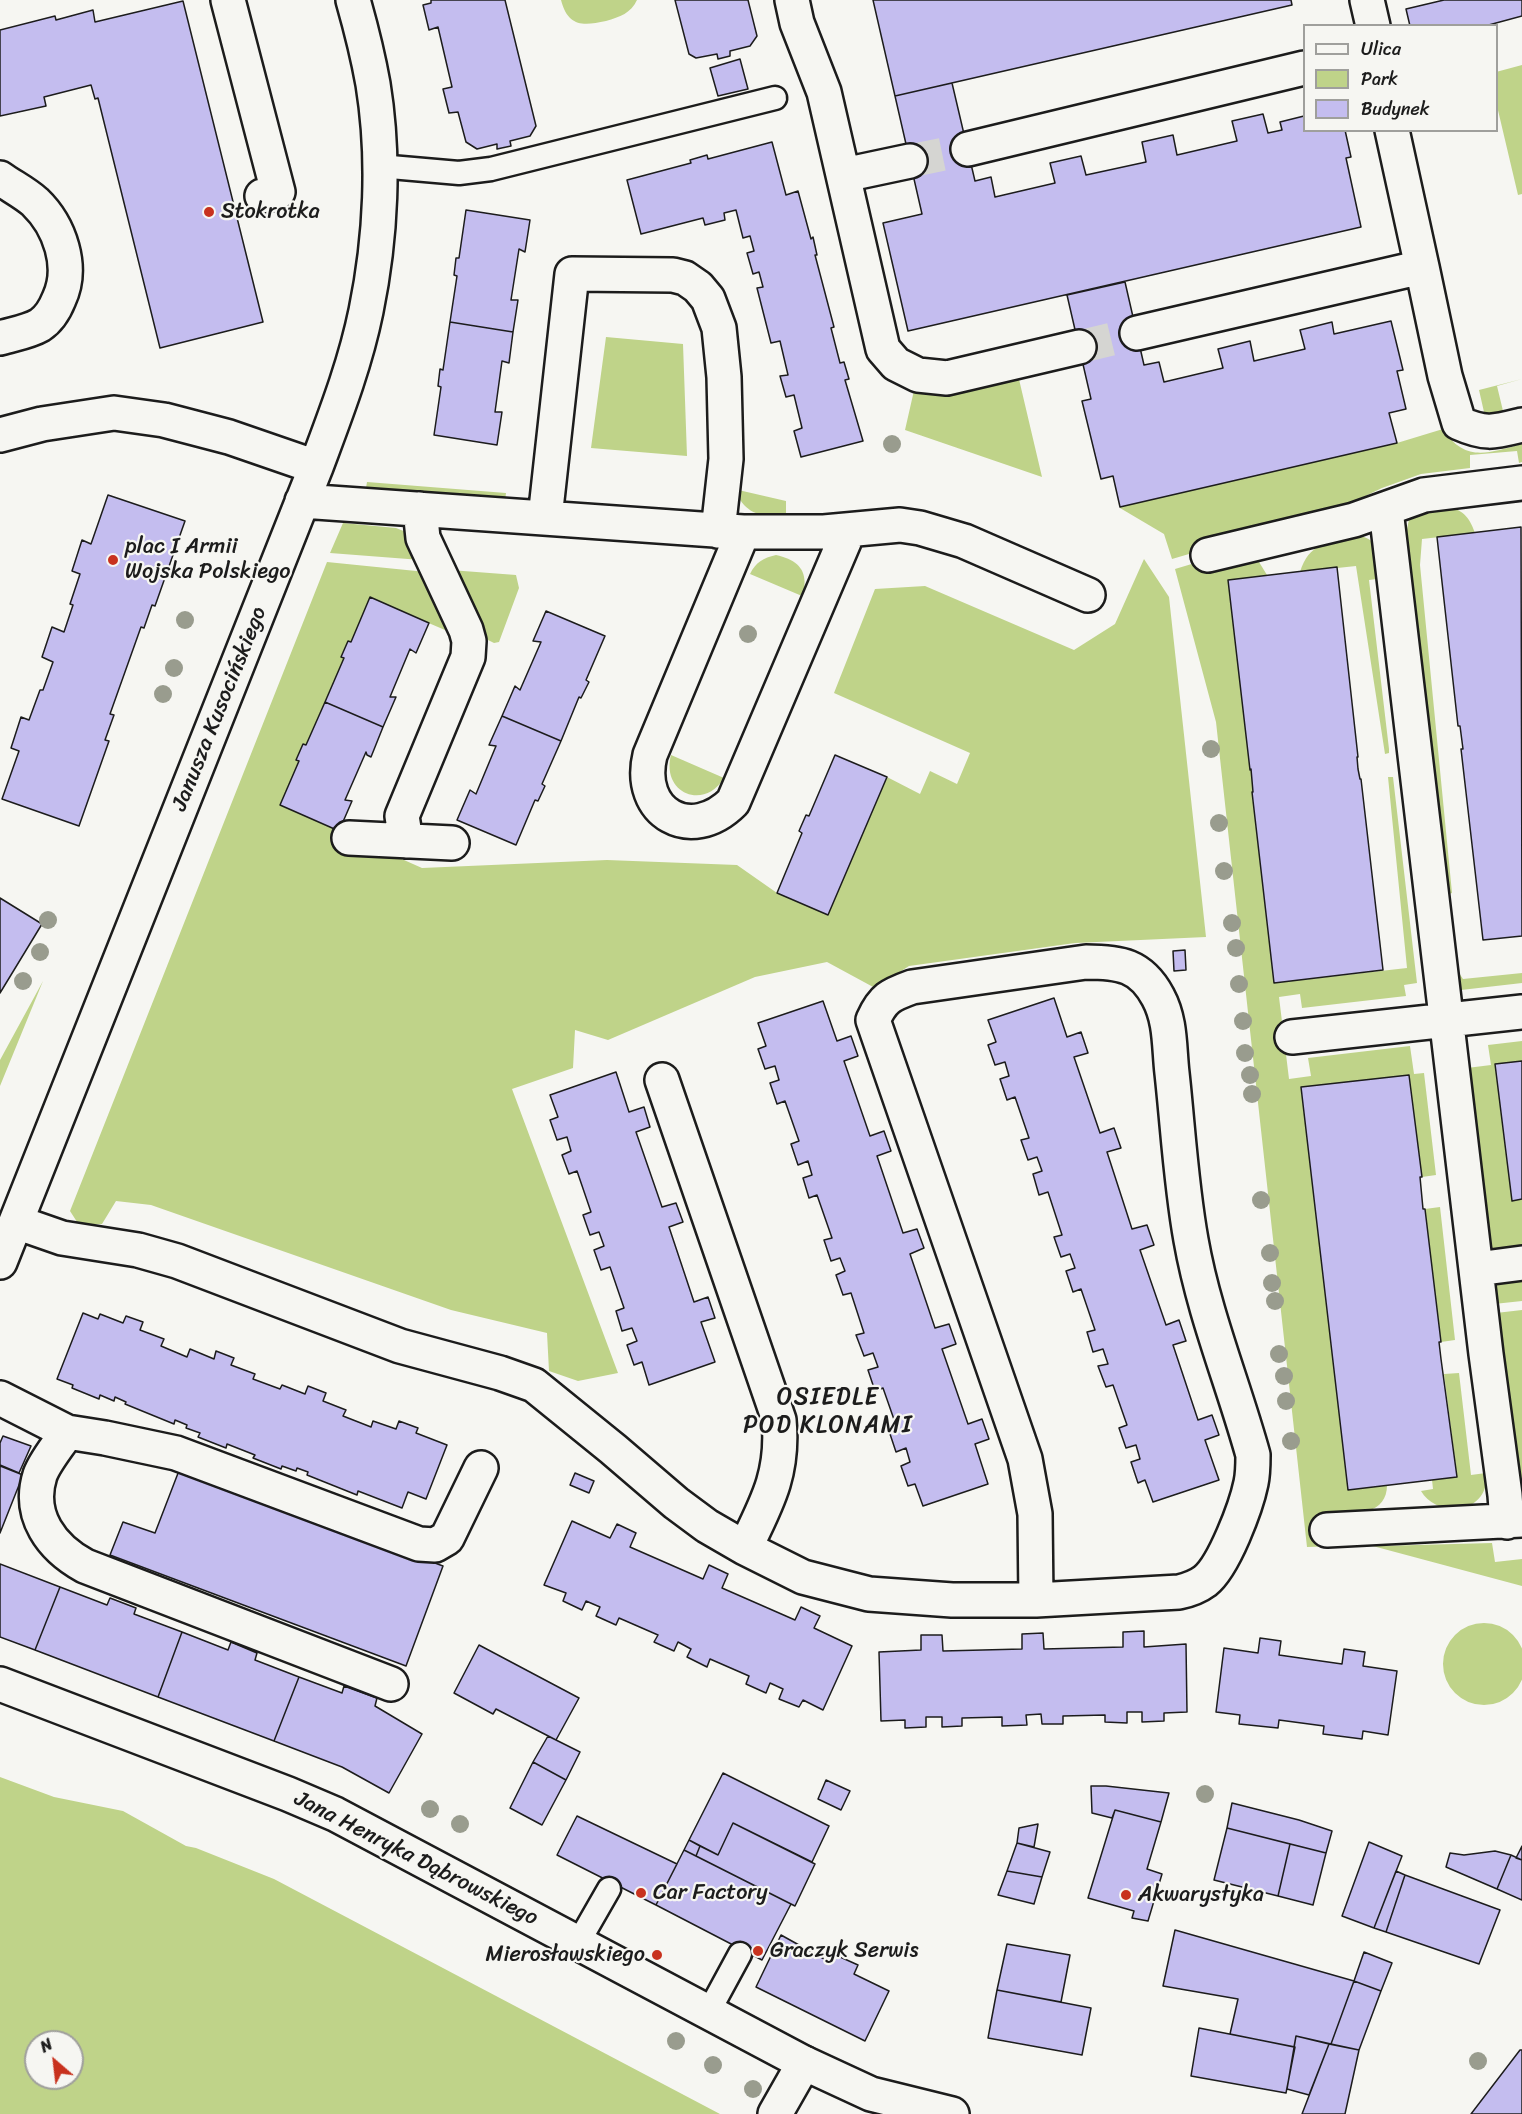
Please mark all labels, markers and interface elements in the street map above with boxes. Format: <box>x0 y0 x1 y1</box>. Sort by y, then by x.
legend <box>1303 24 1498 132</box>
text: Ulica <box>1361 33 1401 65</box>
text: Park <box>1361 63 1398 95</box>
text: Budynek <box>1361 93 1429 125</box>
place label: Stokrotka <box>221 199 320 225</box>
marker: Stokrotka <box>202 205 216 219</box>
place label: plac I Armii Wojska Polskiego <box>125 534 290 586</box>
marker: plac I Armii Wojska Polskiego <box>106 553 120 567</box>
street label: Janusza Kusocińskiego <box>167 603 273 815</box>
district label: OSIEDLE POD KLONAMI <box>744 1384 912 1440</box>
street label: Jana Henryka Dąbrowskiego <box>290 1786 542 1932</box>
place label: Car Factory <box>653 1880 768 1906</box>
place label: Akwarystyka <box>1138 1882 1264 1908</box>
marker: Car Factory <box>634 1886 648 1900</box>
marker: Akwarystyka <box>1119 1888 1133 1902</box>
place label: Graczyk Serwis <box>770 1938 918 1964</box>
place label: Mierosławskiego <box>485 1942 645 1968</box>
marker: Graczyk Serwis <box>751 1944 765 1958</box>
marker: Mierosławskiego <box>650 1948 664 1962</box>
north arrow <box>24 2030 84 2090</box>
text: N <box>35 2030 58 2061</box>

